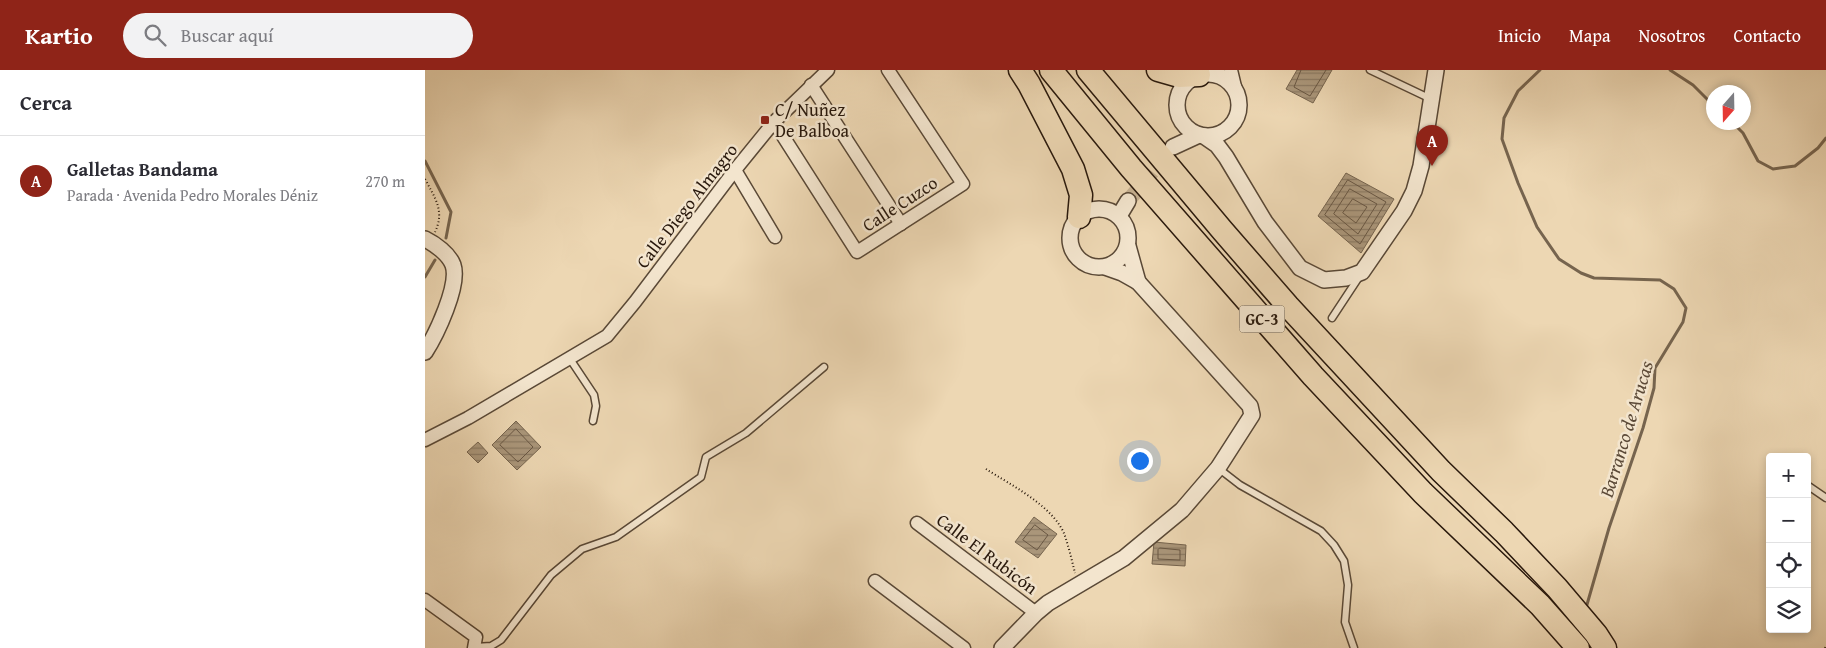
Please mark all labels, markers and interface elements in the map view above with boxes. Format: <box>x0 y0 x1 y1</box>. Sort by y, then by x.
search box <box>123 13 473 58</box>
text: Kartio <box>25 18 93 53</box>
icon: search <box>141 21 169 49</box>
text: Buscar aquí <box>181 21 273 49</box>
text: Inicio <box>1498 22 1541 49</box>
text: Mapa <box>1569 22 1610 49</box>
text: Nosotros <box>1638 22 1706 49</box>
text: Contacto <box>1734 22 1801 49</box>
north arrow <box>1706 85 1751 130</box>
text: Cerca <box>20 87 72 118</box>
place label: C/ Nuñez De Balboa <box>775 96 850 144</box>
marker: C/ Nuñez De Balboa <box>759 114 771 126</box>
pin: A <box>1416 125 1448 166</box>
street label: Calle Diego Almagro <box>629 138 744 274</box>
text: Galletas Bandama <box>67 155 218 183</box>
text: A <box>31 169 41 193</box>
text: 270 m <box>365 169 405 193</box>
street label: Calle Cuzco <box>857 169 943 238</box>
text: Parada · Avenida Pedro Morales Déniz <box>67 183 318 207</box>
road number: GC-3 <box>1239 305 1285 332</box>
water label: Barranco de Arucas <box>1592 357 1660 502</box>
your location <box>1127 448 1153 474</box>
map controls <box>1766 453 1811 633</box>
button: + <box>1766 453 1811 498</box>
button: − <box>1766 498 1811 543</box>
street label: Calle El Rubicón <box>931 507 1044 601</box>
button: locate <box>1766 543 1811 588</box>
button: layers <box>1766 588 1811 633</box>

